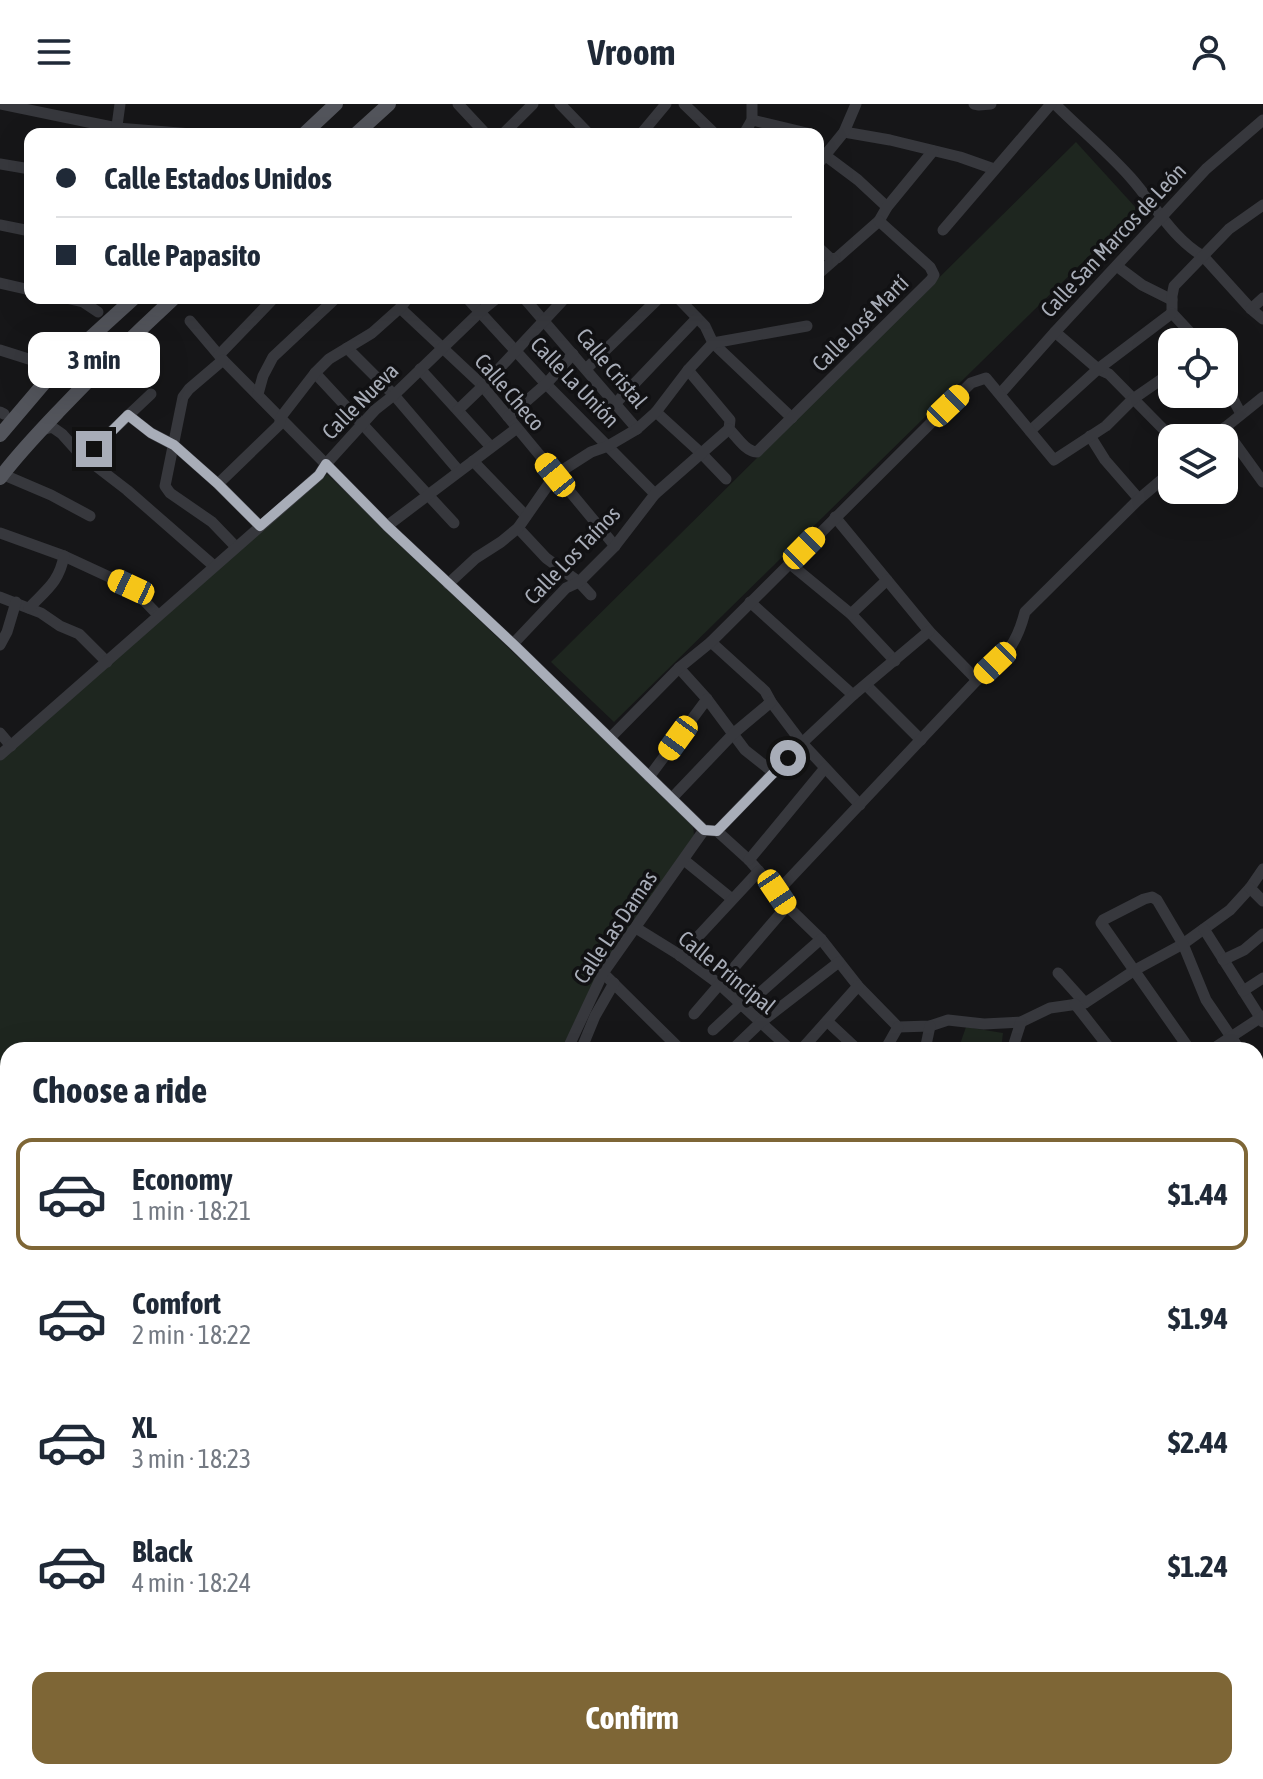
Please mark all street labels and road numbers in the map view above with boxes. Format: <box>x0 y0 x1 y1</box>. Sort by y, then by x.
street label: Calle San Marcos de León <box>1035 158 1191 322</box>
street label: Calle José Martí <box>806 269 914 377</box>
street label: Calle Cristal <box>571 323 653 413</box>
street label: Calle La Unión <box>525 331 625 433</box>
street label: Calle Checo <box>470 348 550 436</box>
street label: Calle Nueva <box>317 358 403 444</box>
street label: Calle Los Taínos <box>519 500 625 609</box>
street label: Calle Las Damas <box>568 865 662 988</box>
street label: Calle Principal <box>673 925 781 1019</box>

